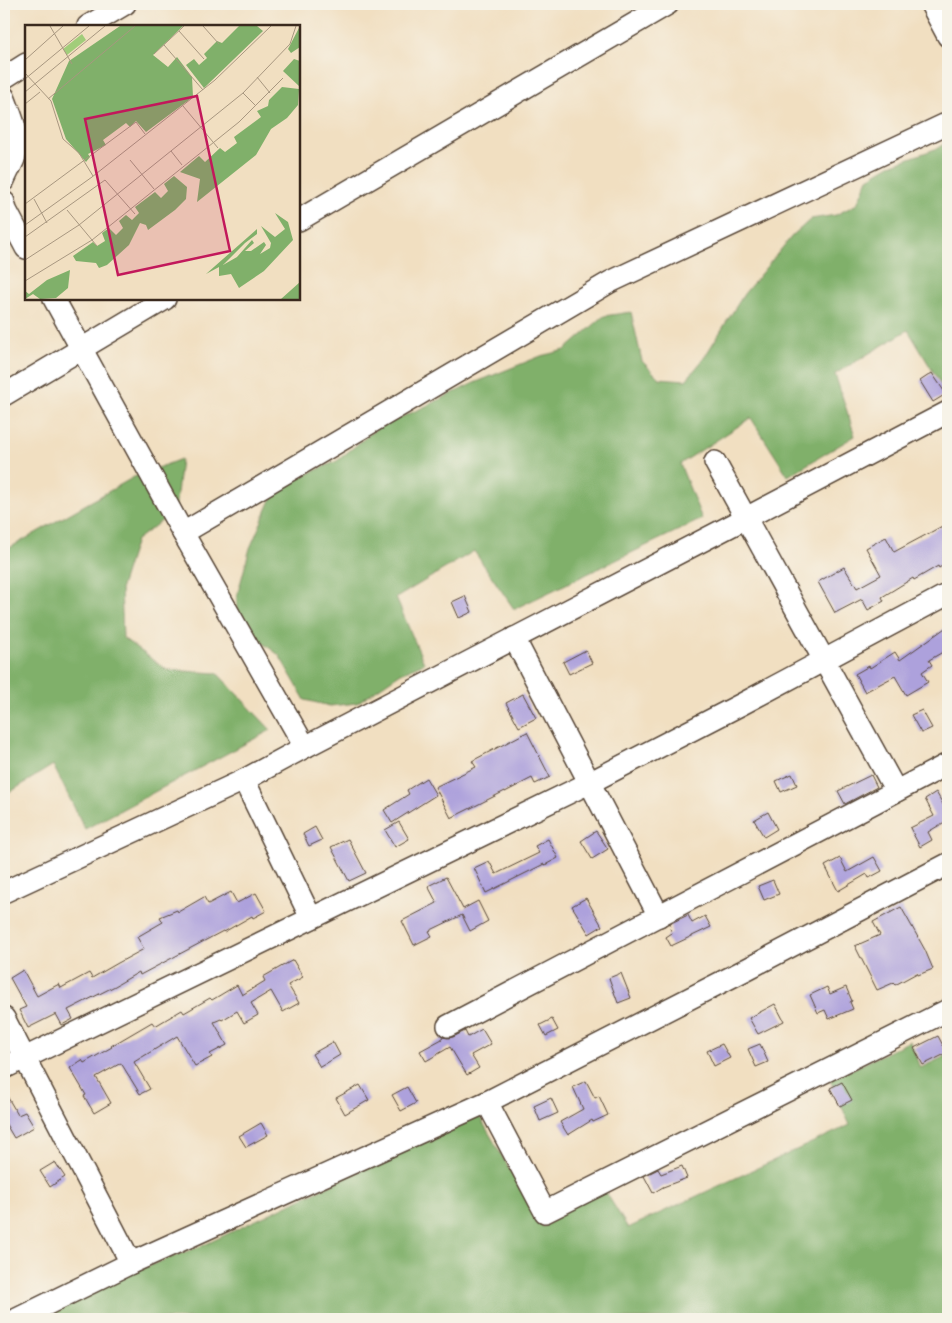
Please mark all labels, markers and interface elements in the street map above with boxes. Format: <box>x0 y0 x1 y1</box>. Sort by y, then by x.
inset map <box>25 25 300 300</box>

